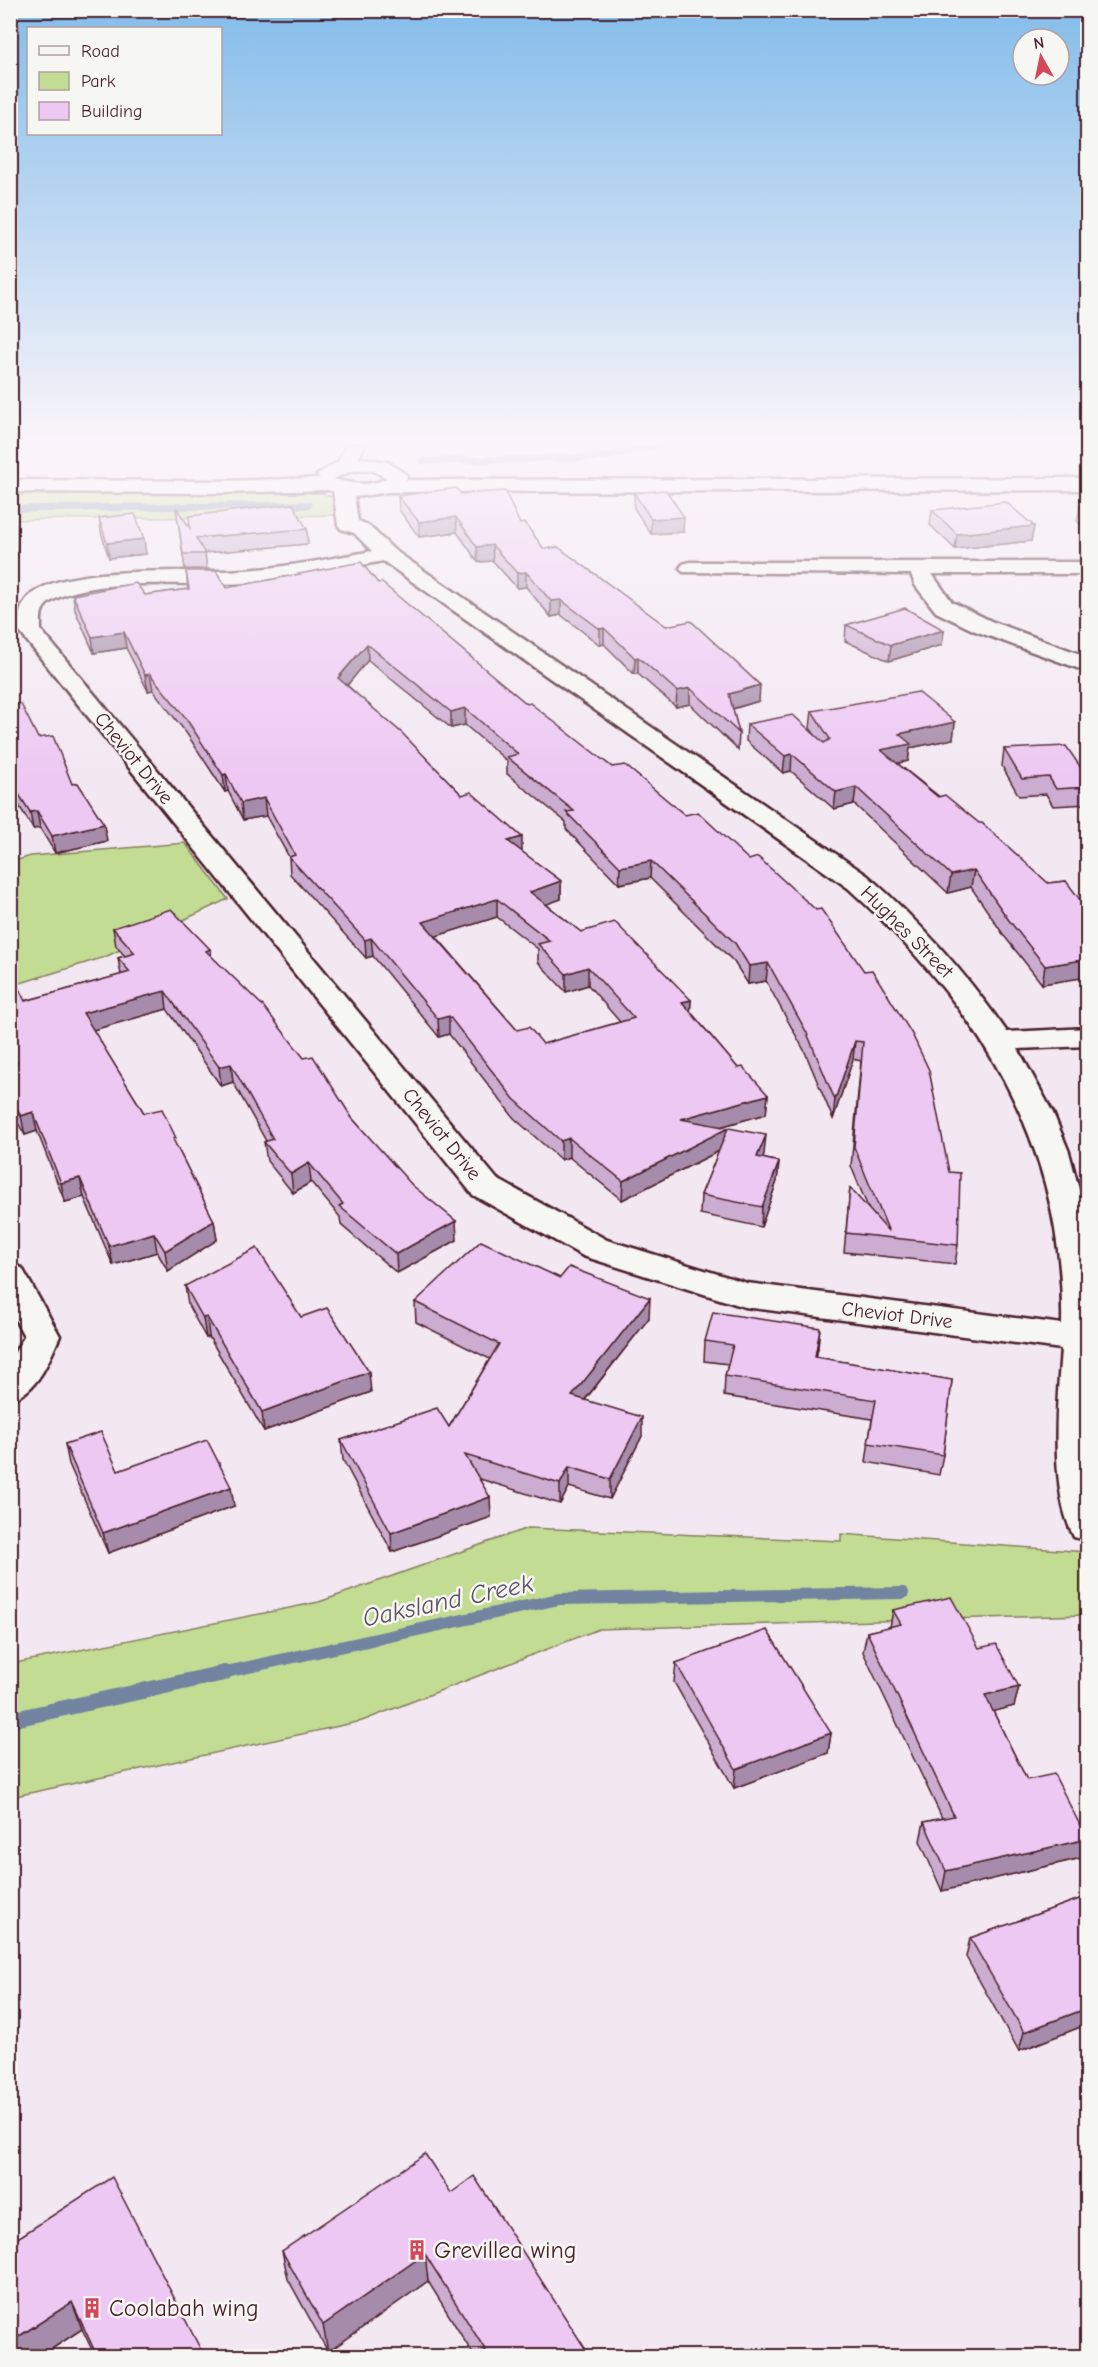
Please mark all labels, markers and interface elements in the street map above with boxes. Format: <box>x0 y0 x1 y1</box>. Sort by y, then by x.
legend <box>27 27 222 135</box>
north arrow <box>1011 27 1071 87</box>
text: N <box>1032 33 1045 53</box>
text: Road <box>81 41 120 62</box>
text: Park <box>81 71 116 92</box>
text: Building <box>81 101 143 122</box>
street label: Cheviot Drive <box>90 707 178 809</box>
street label: Hughes Street <box>856 881 959 984</box>
street label: Cheviot Drive <box>398 1083 486 1185</box>
street label: Cheviot Drive <box>840 1297 954 1333</box>
water label: Oaksland Creek <box>360 1568 536 1634</box>
place label: Grevillea wing <box>434 2236 577 2264</box>
building icon: Grevillea wing <box>405 2238 429 2262</box>
place label: Coolabah wing <box>109 2294 259 2322</box>
building icon: Coolabah wing <box>80 2296 104 2320</box>

